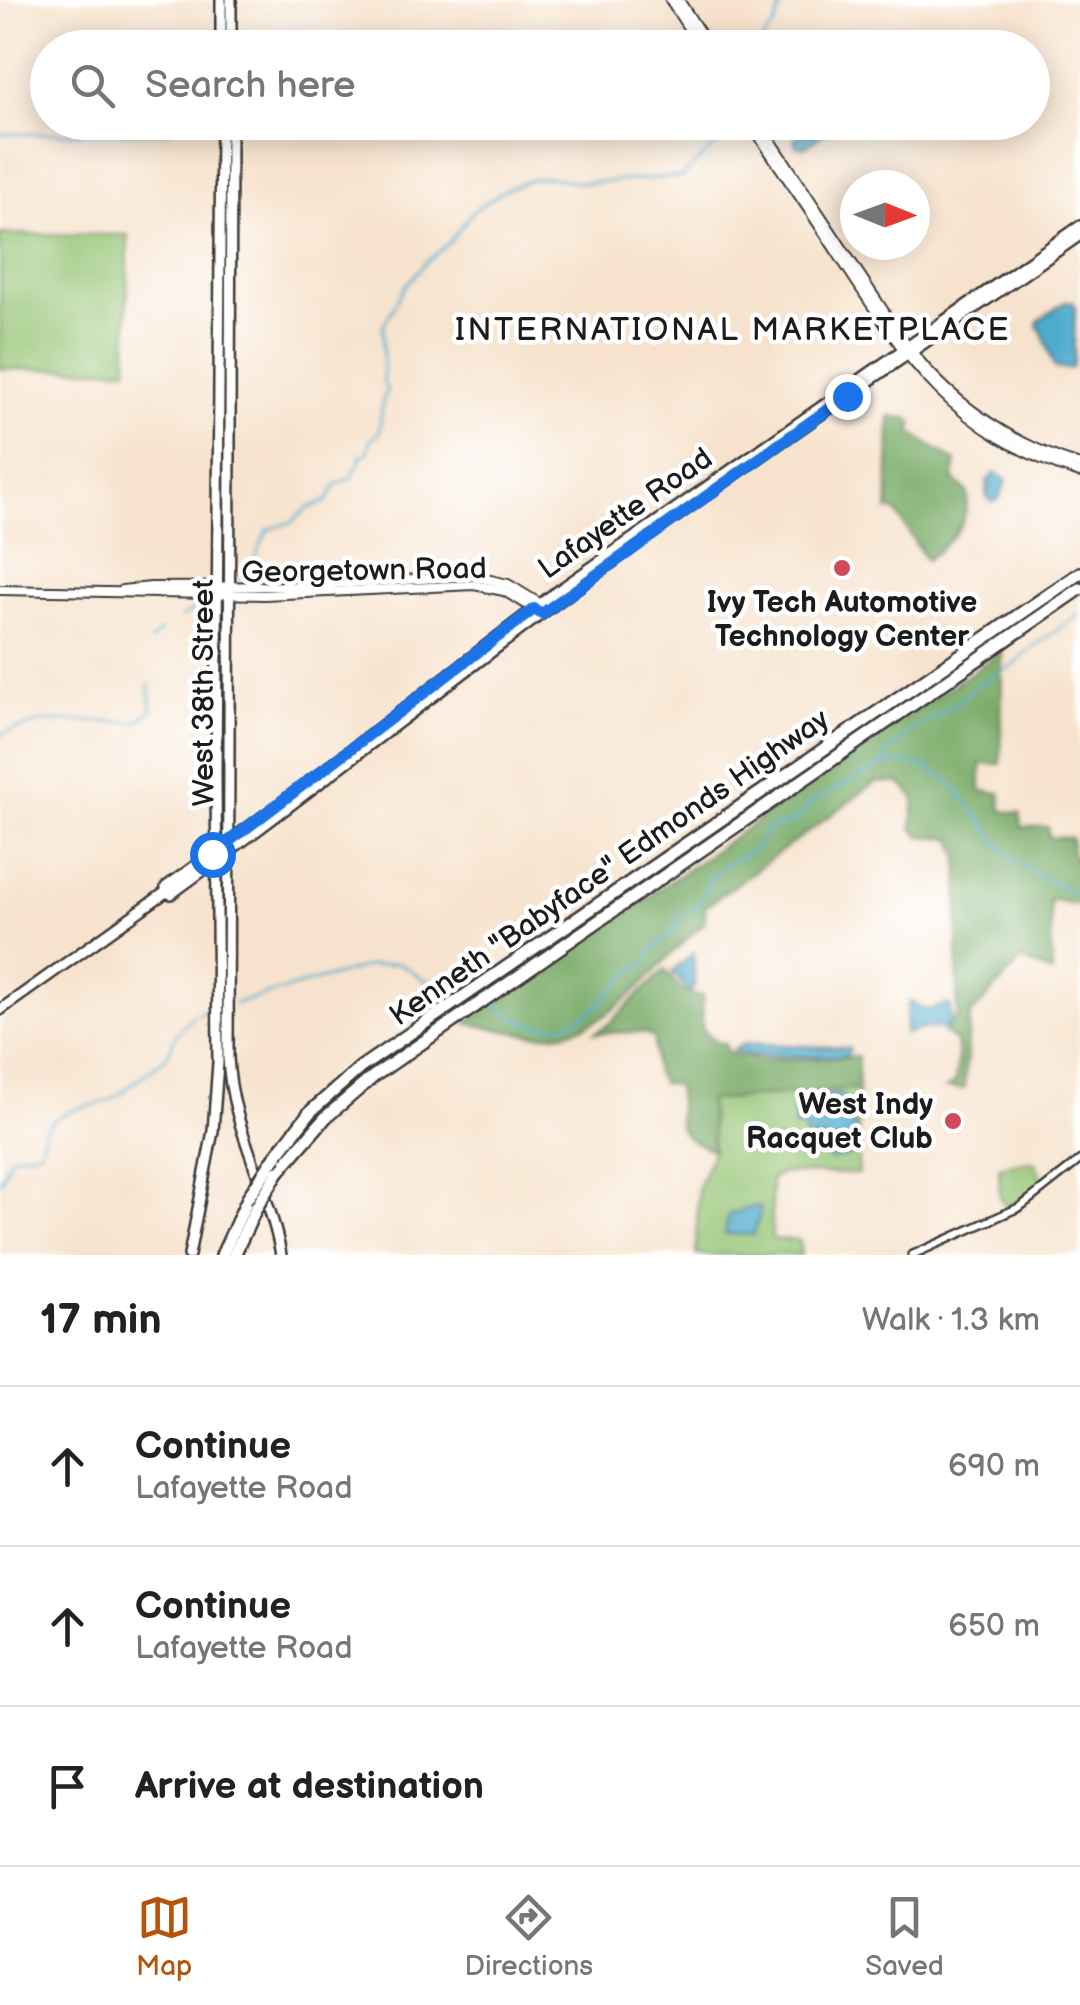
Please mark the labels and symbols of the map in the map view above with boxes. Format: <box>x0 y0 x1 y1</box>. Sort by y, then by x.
north arrow <box>840 170 930 260</box>
district label: INTERNATIONAL MARKETPLACE <box>455 311 1011 350</box>
route end <box>825 374 871 420</box>
street label: Lafayette Road <box>532 441 719 587</box>
street label: Georgetown Road <box>241 551 487 591</box>
marker: Ivy Tech Automotive Technology Center <box>831 557 853 579</box>
street label: West 38th Street <box>186 579 222 807</box>
place label: Ivy Tech Automotive Technology Center <box>707 585 977 655</box>
street label: Kenneth "Babyface" Edmonds Highway <box>383 701 837 1034</box>
route start <box>190 832 236 878</box>
place label: West Indy Racquet Club <box>746 1087 933 1157</box>
marker: West Indy Racquet Club <box>942 1110 964 1132</box>

